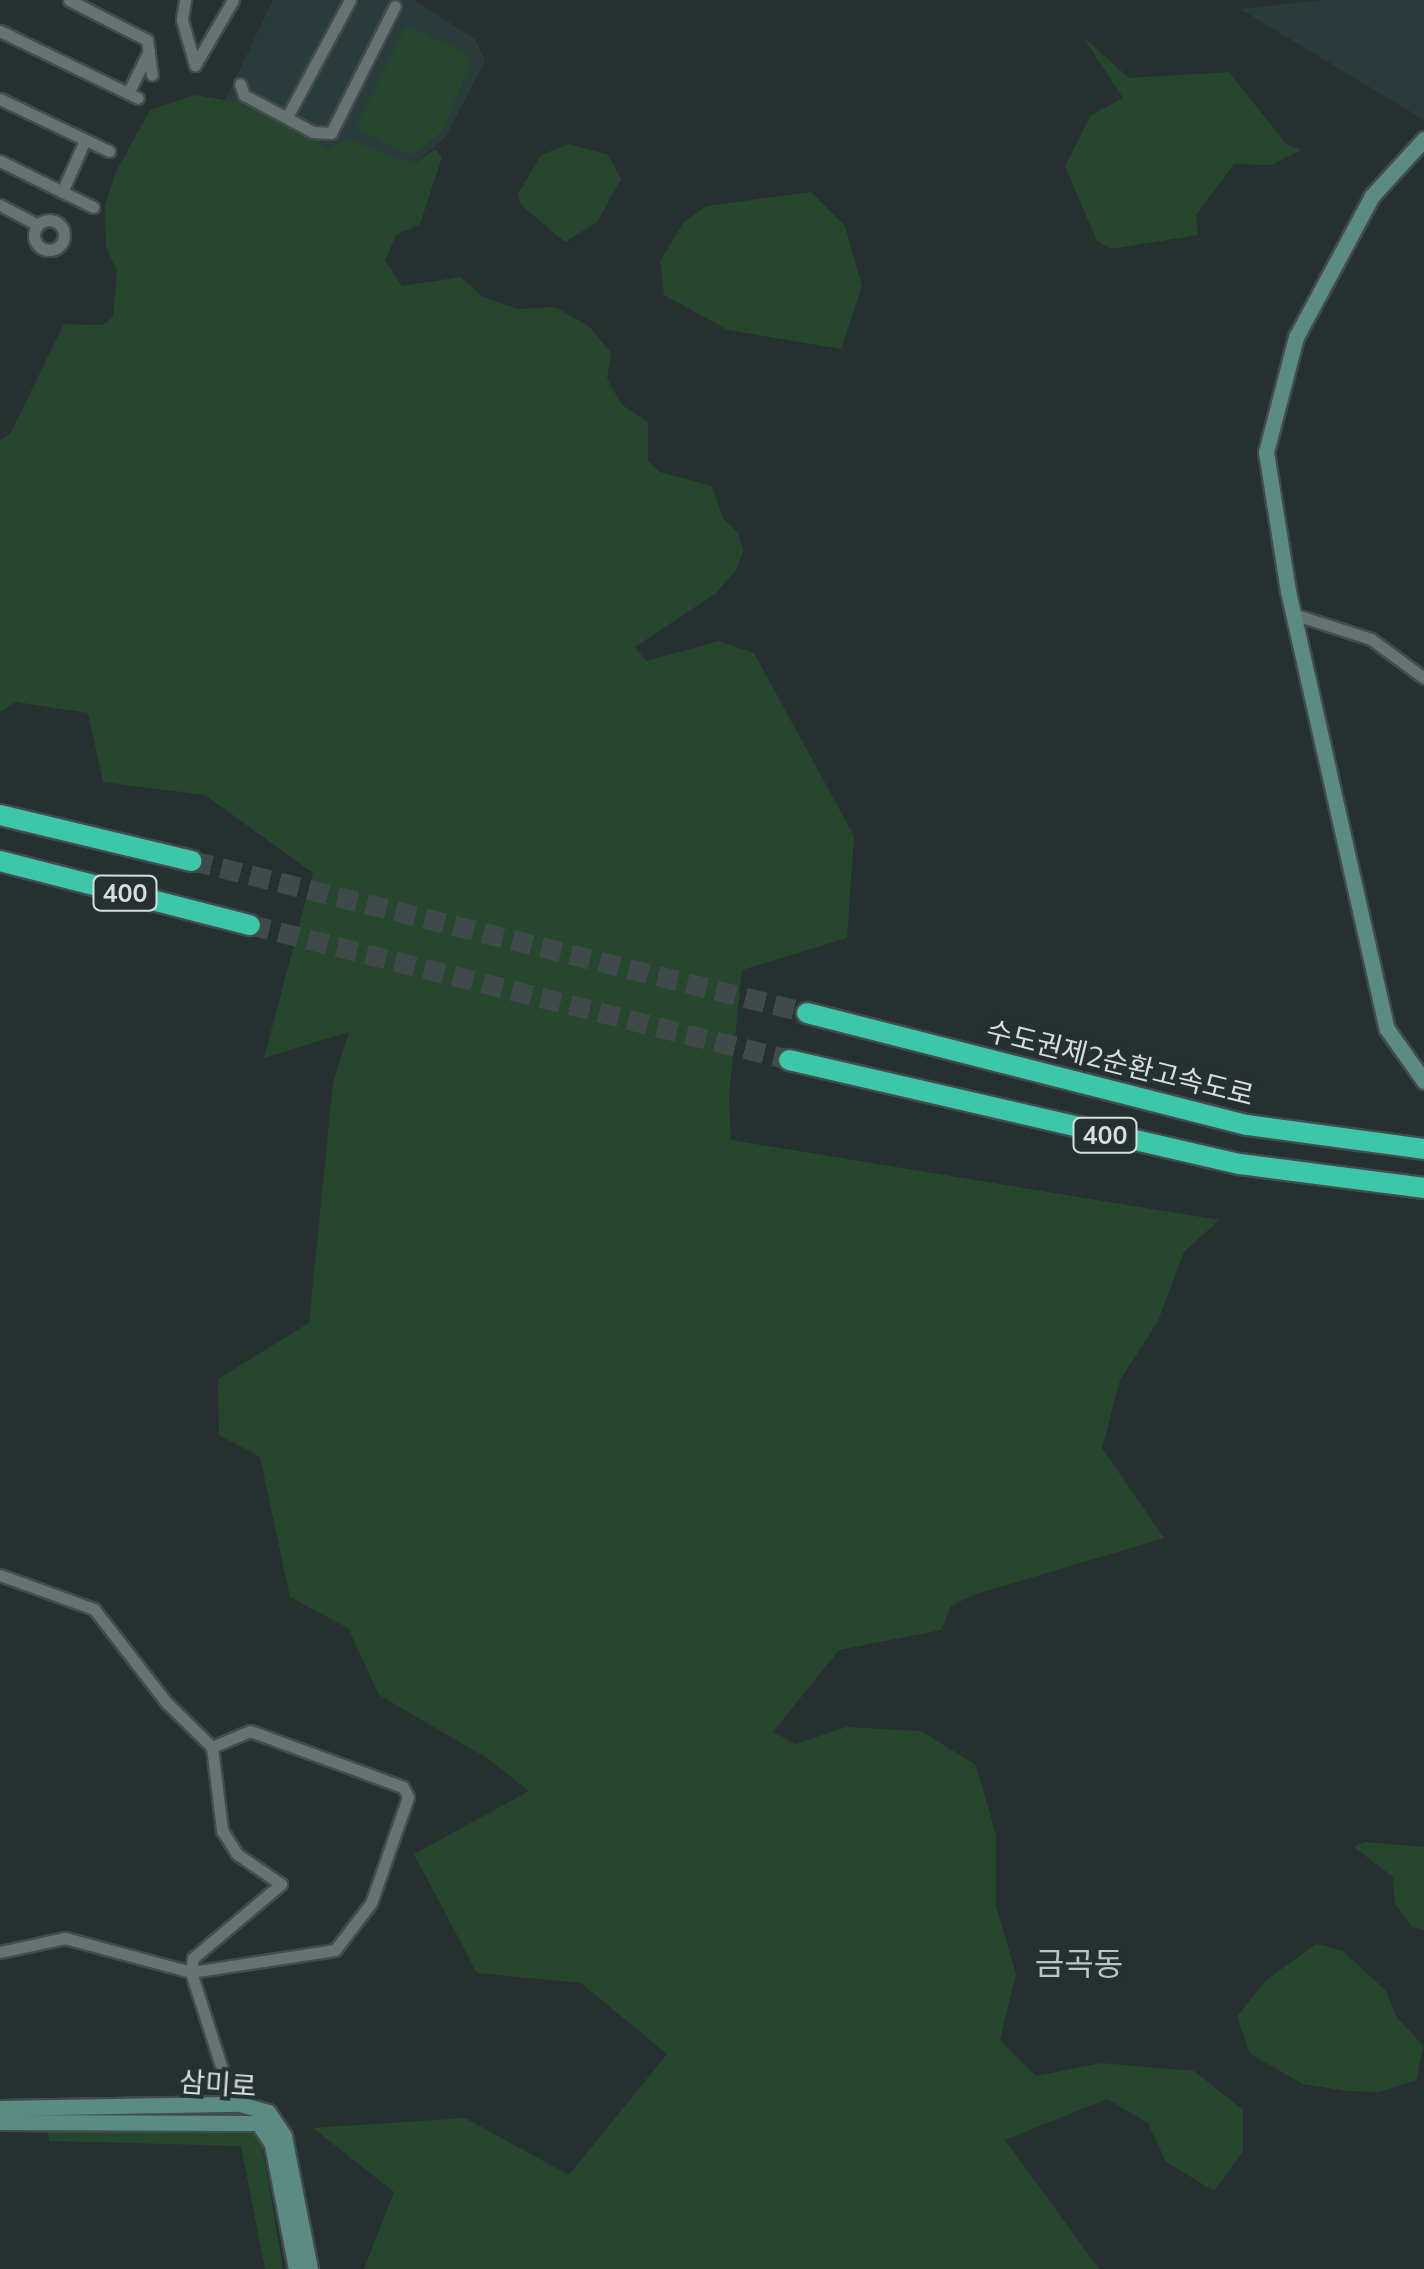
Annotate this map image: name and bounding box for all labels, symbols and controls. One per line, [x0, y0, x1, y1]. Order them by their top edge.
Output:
road number: 400 [92, 873, 158, 913]
street label: 수도권제2순환고속도로 [983, 1014, 1257, 1112]
road number: 400 [1072, 1115, 1138, 1155]
district label: 금곡동 [1035, 1944, 1123, 1982]
street label: 삼미로 [178, 2065, 258, 2103]

